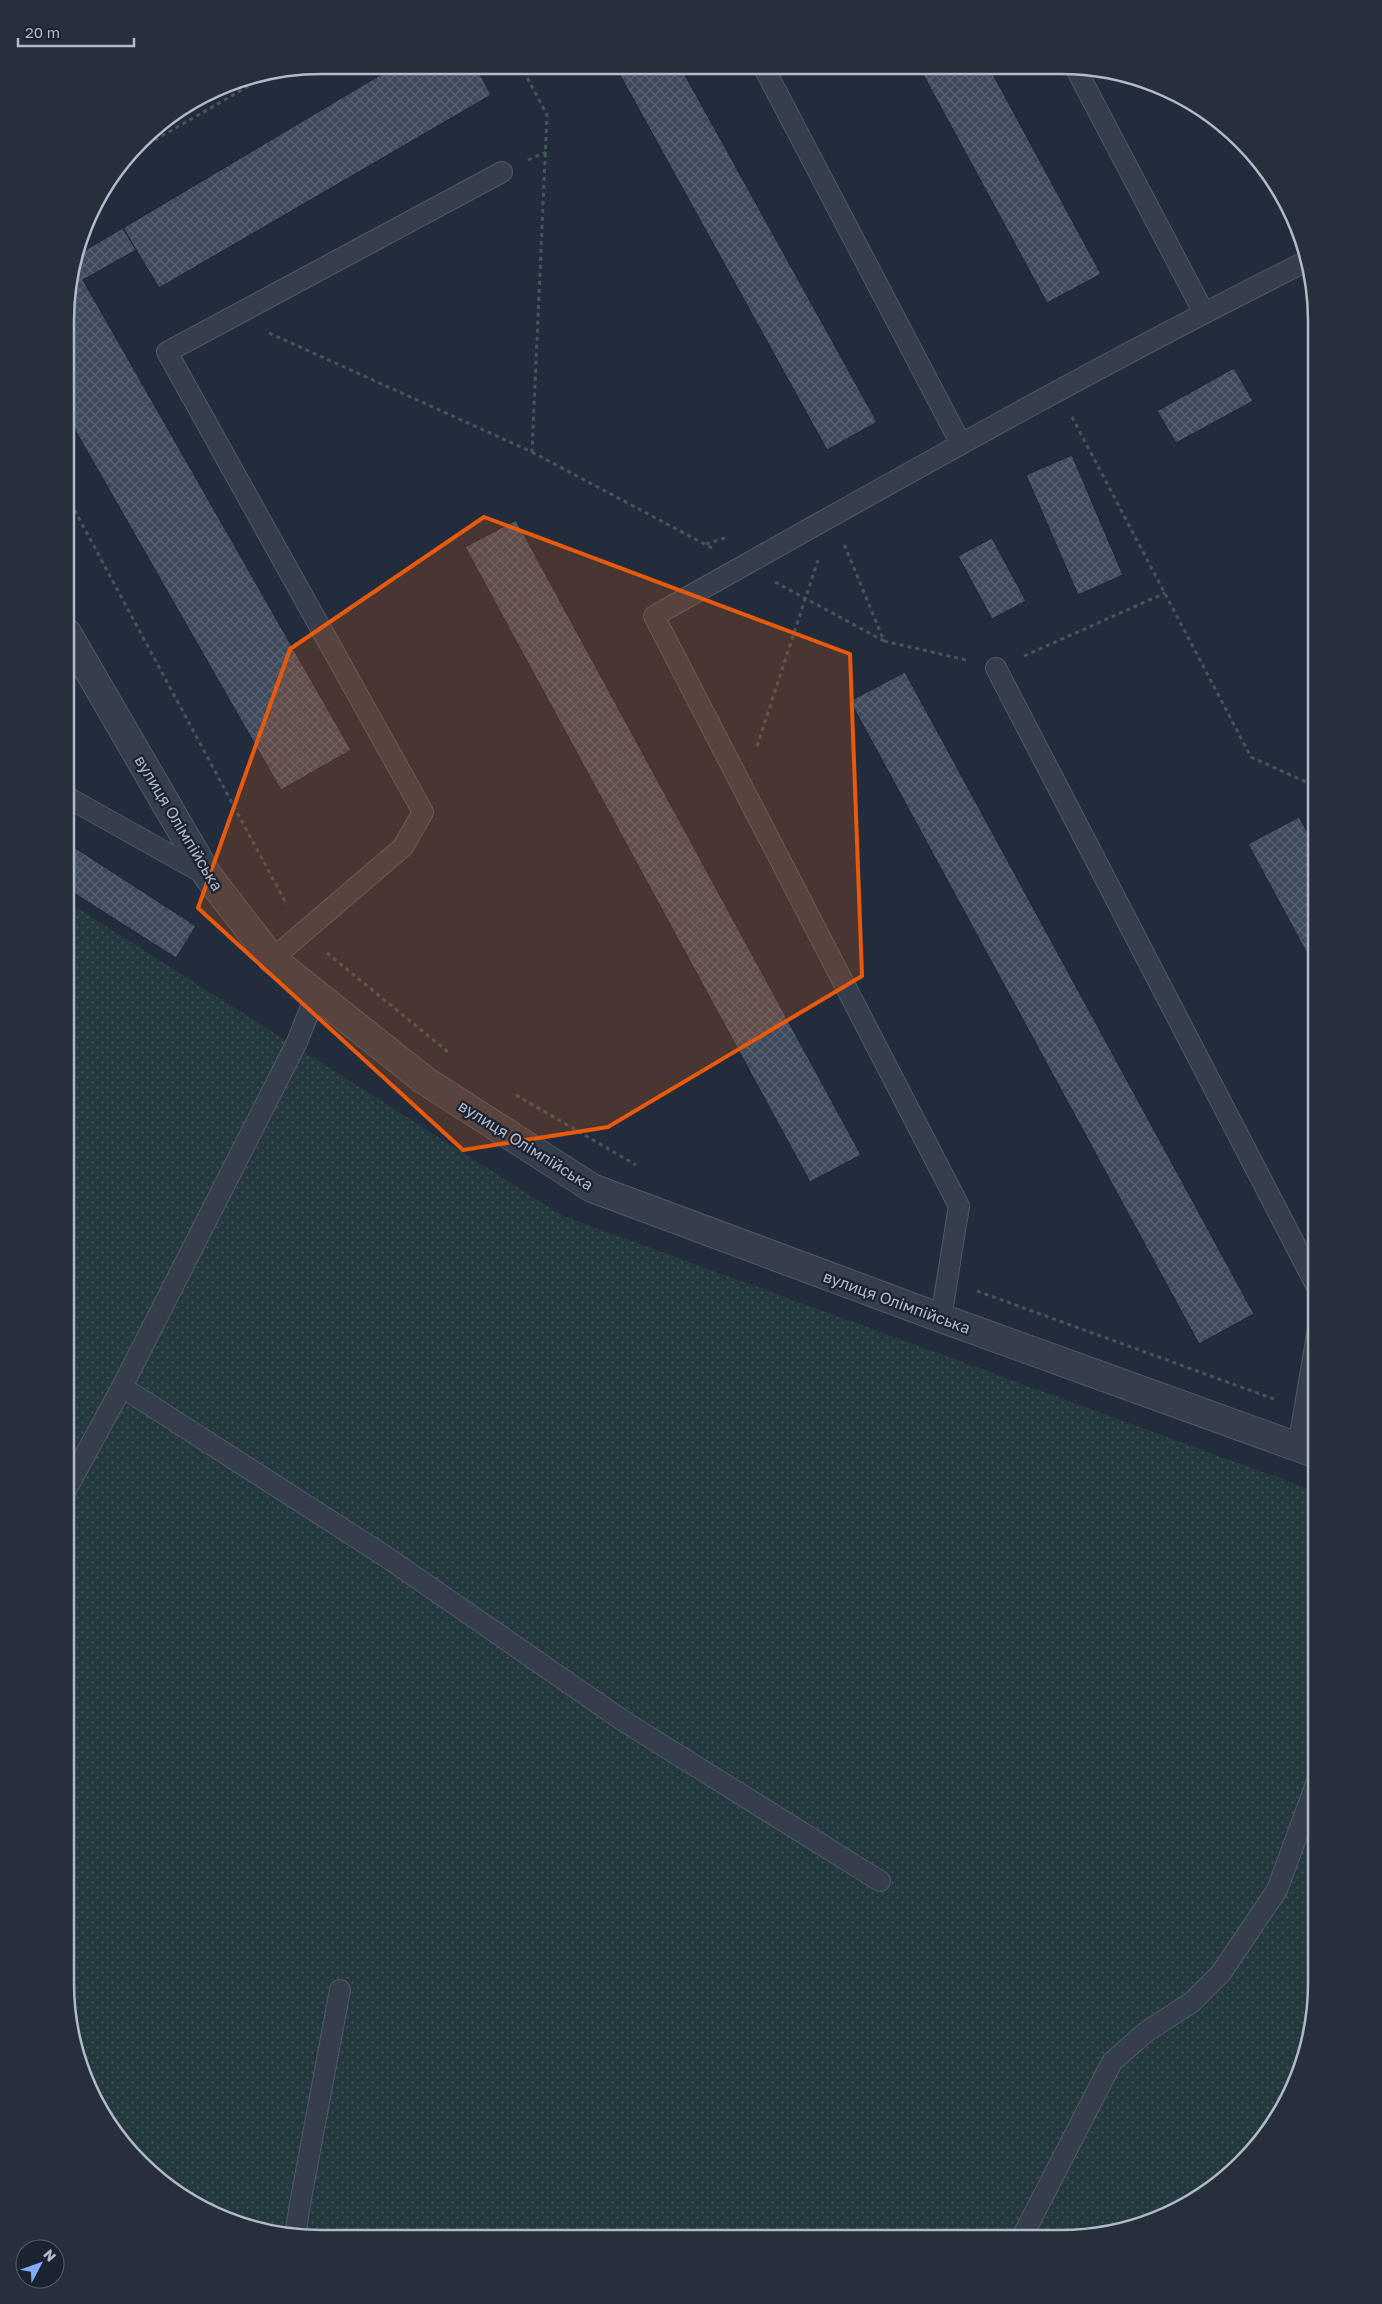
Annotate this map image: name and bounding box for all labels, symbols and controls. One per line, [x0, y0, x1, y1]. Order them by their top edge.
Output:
scale bar [18, 15, 134, 47]
text: 20 m [25, 23, 60, 41]
street label: вулиця Олімпійська [130, 751, 228, 895]
street label: вулиця Олімпійська [455, 1095, 597, 1195]
street label: вулиця Олімпійська [821, 1266, 973, 1338]
north arrow [15, 2239, 65, 2289]
text: N [40, 2246, 60, 2265]

